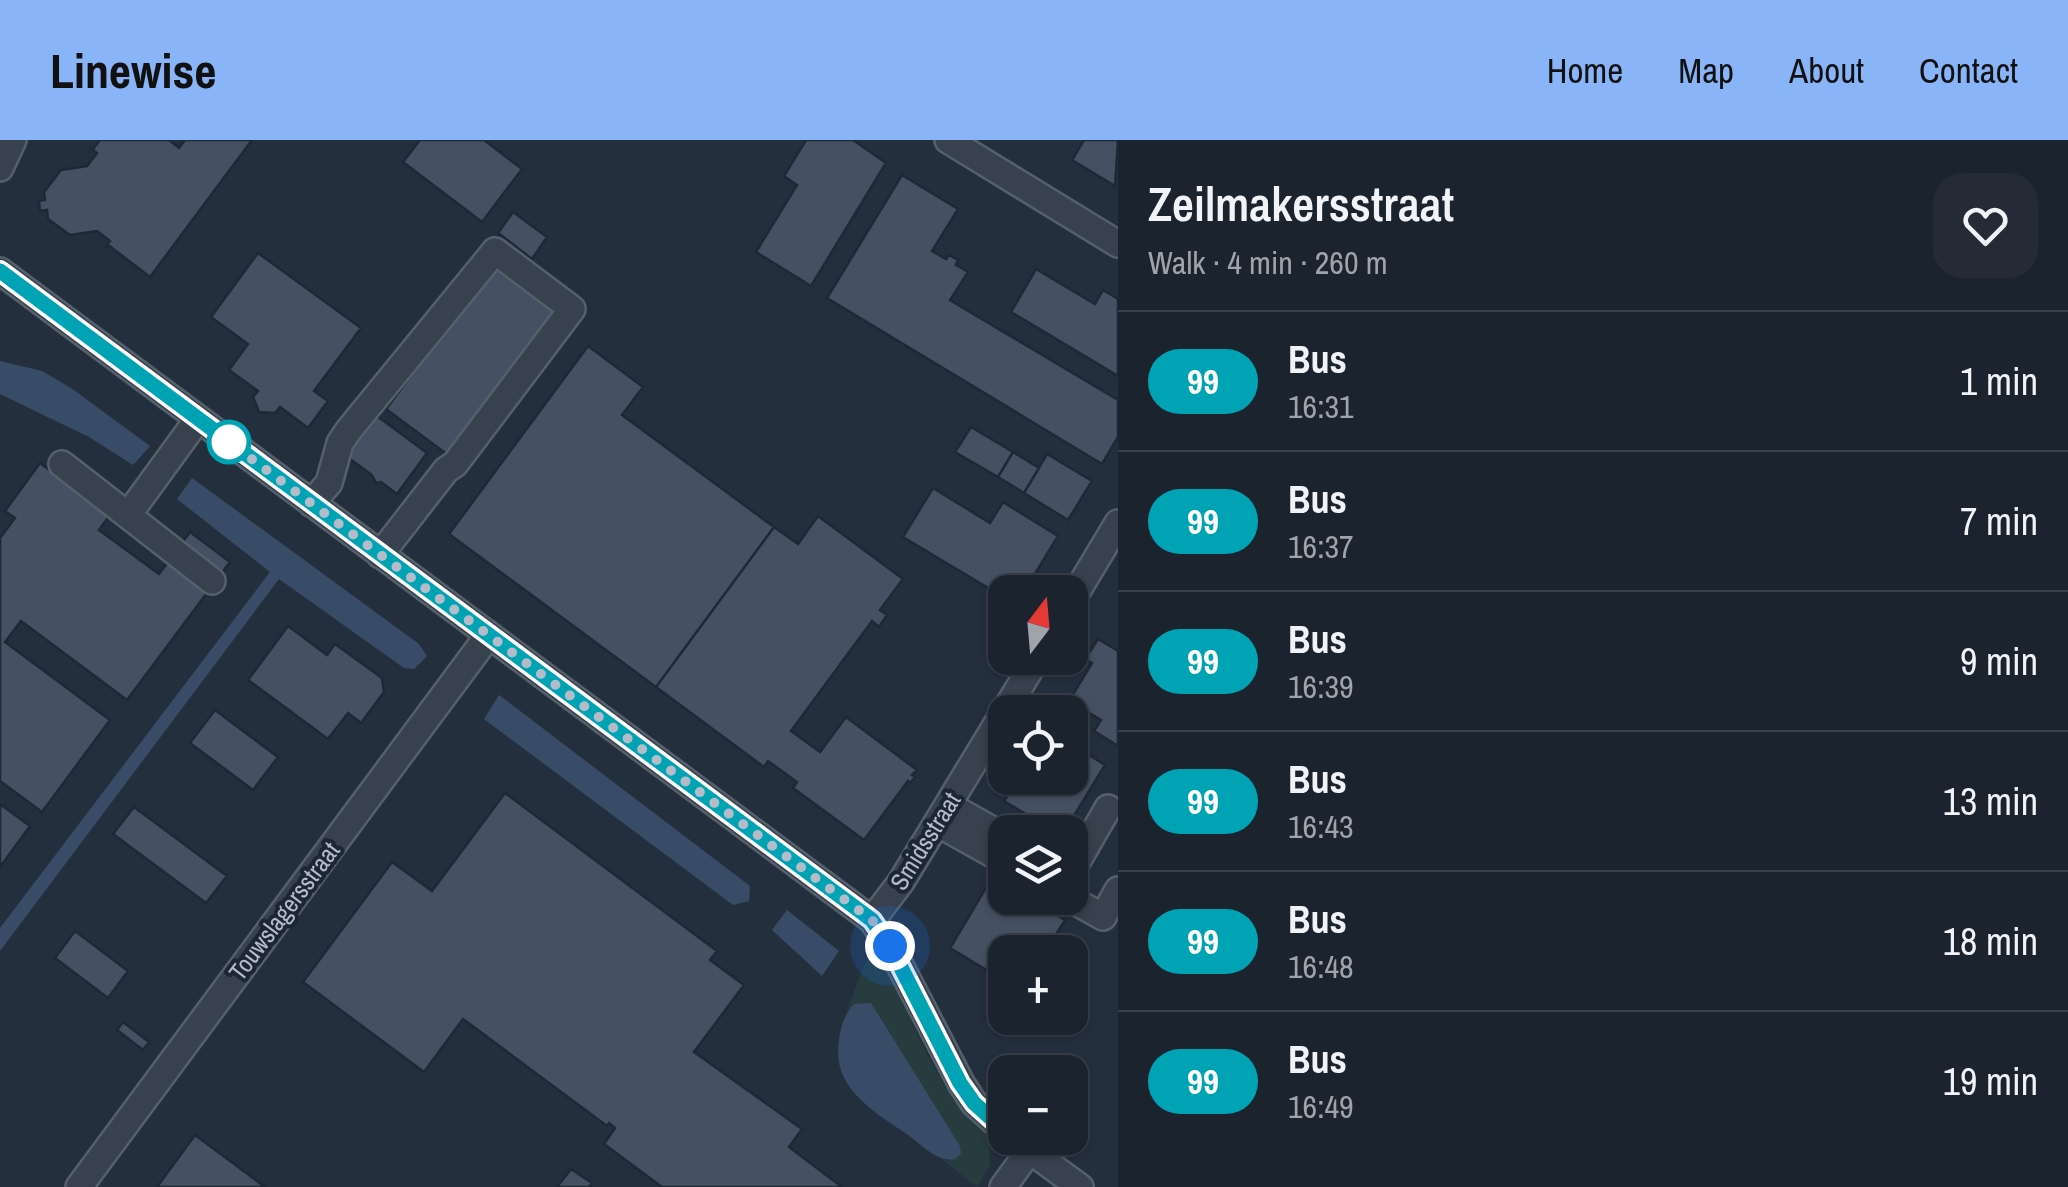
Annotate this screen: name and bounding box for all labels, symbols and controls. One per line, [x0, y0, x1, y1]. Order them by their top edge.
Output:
text: Linewise [50, 38, 216, 103]
text: Home [1547, 47, 1623, 94]
text: Map [1678, 47, 1734, 94]
text: About [1789, 47, 1864, 94]
text: Contact [1919, 47, 2018, 94]
text: Zeilmakersstraat [1148, 171, 1454, 236]
button: heart [1933, 173, 2038, 278]
text: Walk · 4 min · 260 m [1148, 241, 1388, 284]
text: Bus [1288, 334, 1347, 385]
text: 1 min [1960, 356, 2038, 407]
text: 99 [1187, 358, 1219, 405]
text: 16:31 [1288, 385, 1354, 428]
unlabelled marker [208, 421, 250, 463]
text: Bus [1288, 474, 1347, 525]
text: 7 min [1960, 496, 2038, 547]
text: 99 [1187, 498, 1219, 545]
text: 16:37 [1288, 525, 1354, 568]
north arrow [988, 575, 1088, 675]
map controls [988, 575, 1088, 1155]
text: Bus [1288, 614, 1347, 665]
text: 9 min [1960, 636, 2038, 687]
text: 99 [1187, 638, 1219, 685]
text: 16:39 [1288, 665, 1354, 708]
button: locate [988, 695, 1088, 795]
text: Bus [1288, 754, 1347, 805]
text: 13 min [1943, 776, 2038, 827]
text: 99 [1187, 778, 1219, 825]
street label: Smidsstraat [882, 785, 969, 896]
text: 16:43 [1288, 805, 1354, 848]
button: layers [988, 815, 1088, 915]
street label: Touwslagersstraat [221, 835, 347, 987]
text: Bus [1288, 894, 1347, 945]
text: 18 min [1943, 916, 2038, 967]
text: 99 [1187, 918, 1219, 965]
your location [865, 921, 915, 971]
button: + [988, 935, 1088, 1035]
text: 16:48 [1288, 945, 1354, 988]
text: Bus [1288, 1034, 1347, 1085]
button: − [988, 1055, 1088, 1155]
text: 19 min [1943, 1056, 2038, 1107]
text: 99 [1187, 1058, 1219, 1105]
text: 16:49 [1288, 1085, 1354, 1128]

